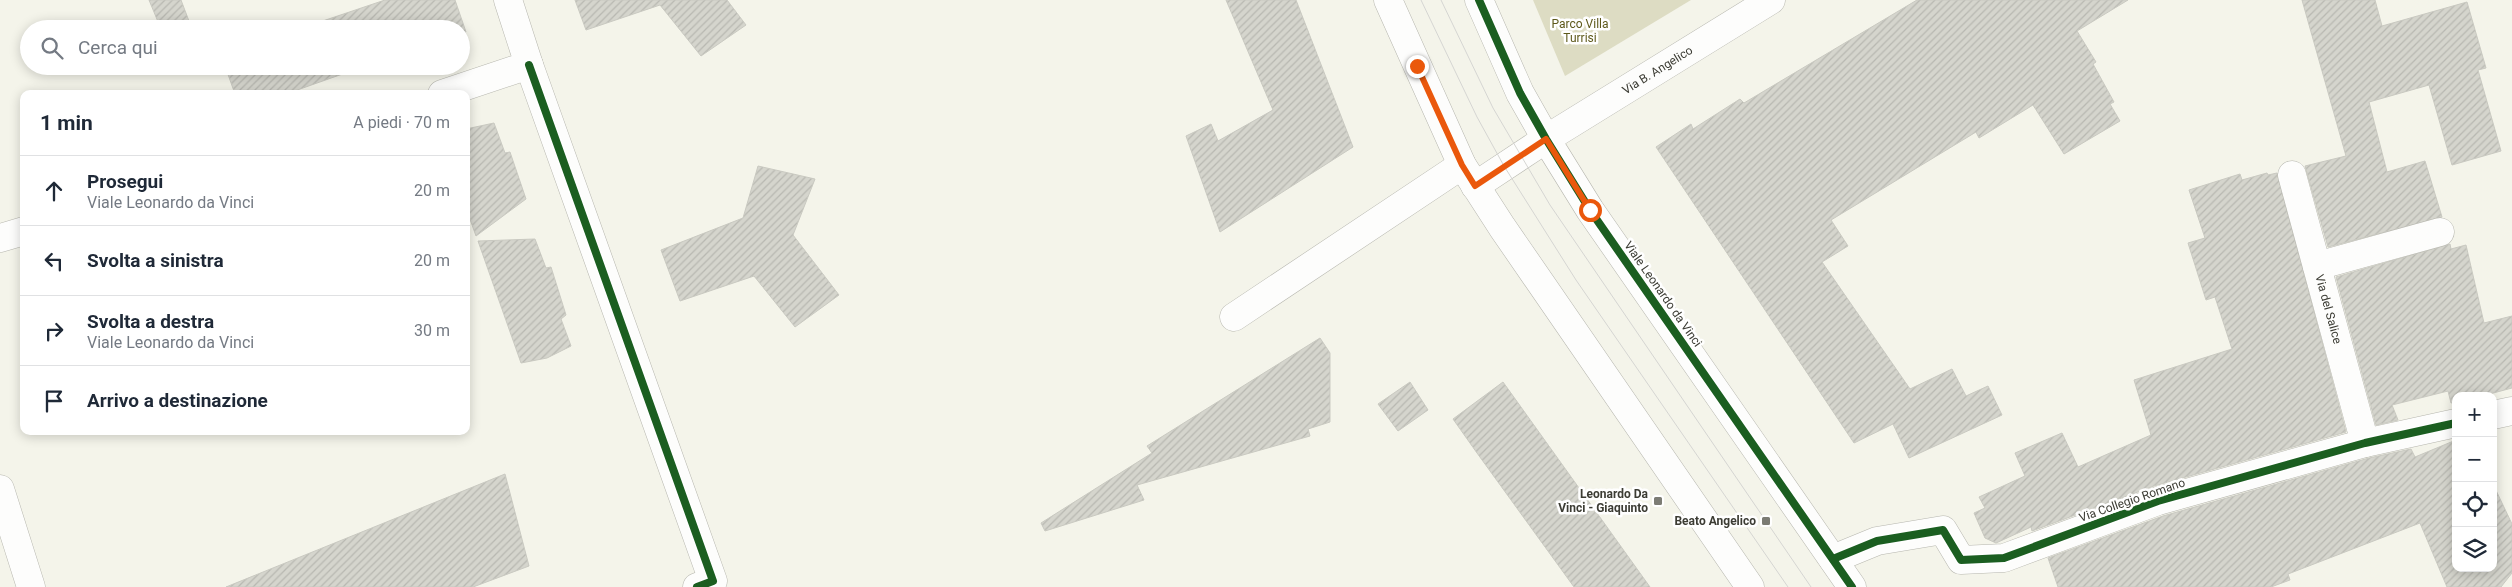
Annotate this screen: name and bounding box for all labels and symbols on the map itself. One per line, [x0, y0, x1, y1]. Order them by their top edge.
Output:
park label: Parco Villa Turrisi [1551, 17, 1609, 45]
street label: Via B. Angelico [1620, 43, 1695, 97]
route end [1406, 55, 1429, 78]
route start [1579, 199, 1602, 222]
street label: Viale Leonardo da Vinci [1621, 239, 1705, 349]
street label: Via del Salice [2312, 273, 2345, 345]
street label: Via Collegio Romano [2077, 475, 2187, 525]
place label: Leonardo Da Vinci - Giaquinto [1558, 487, 1649, 515]
marker: Leonardo Da Vinci - Giaquinto [1652, 495, 1664, 507]
place label: Beato Angelico [1674, 514, 1756, 528]
marker: Beato Angelico [1760, 515, 1772, 527]

